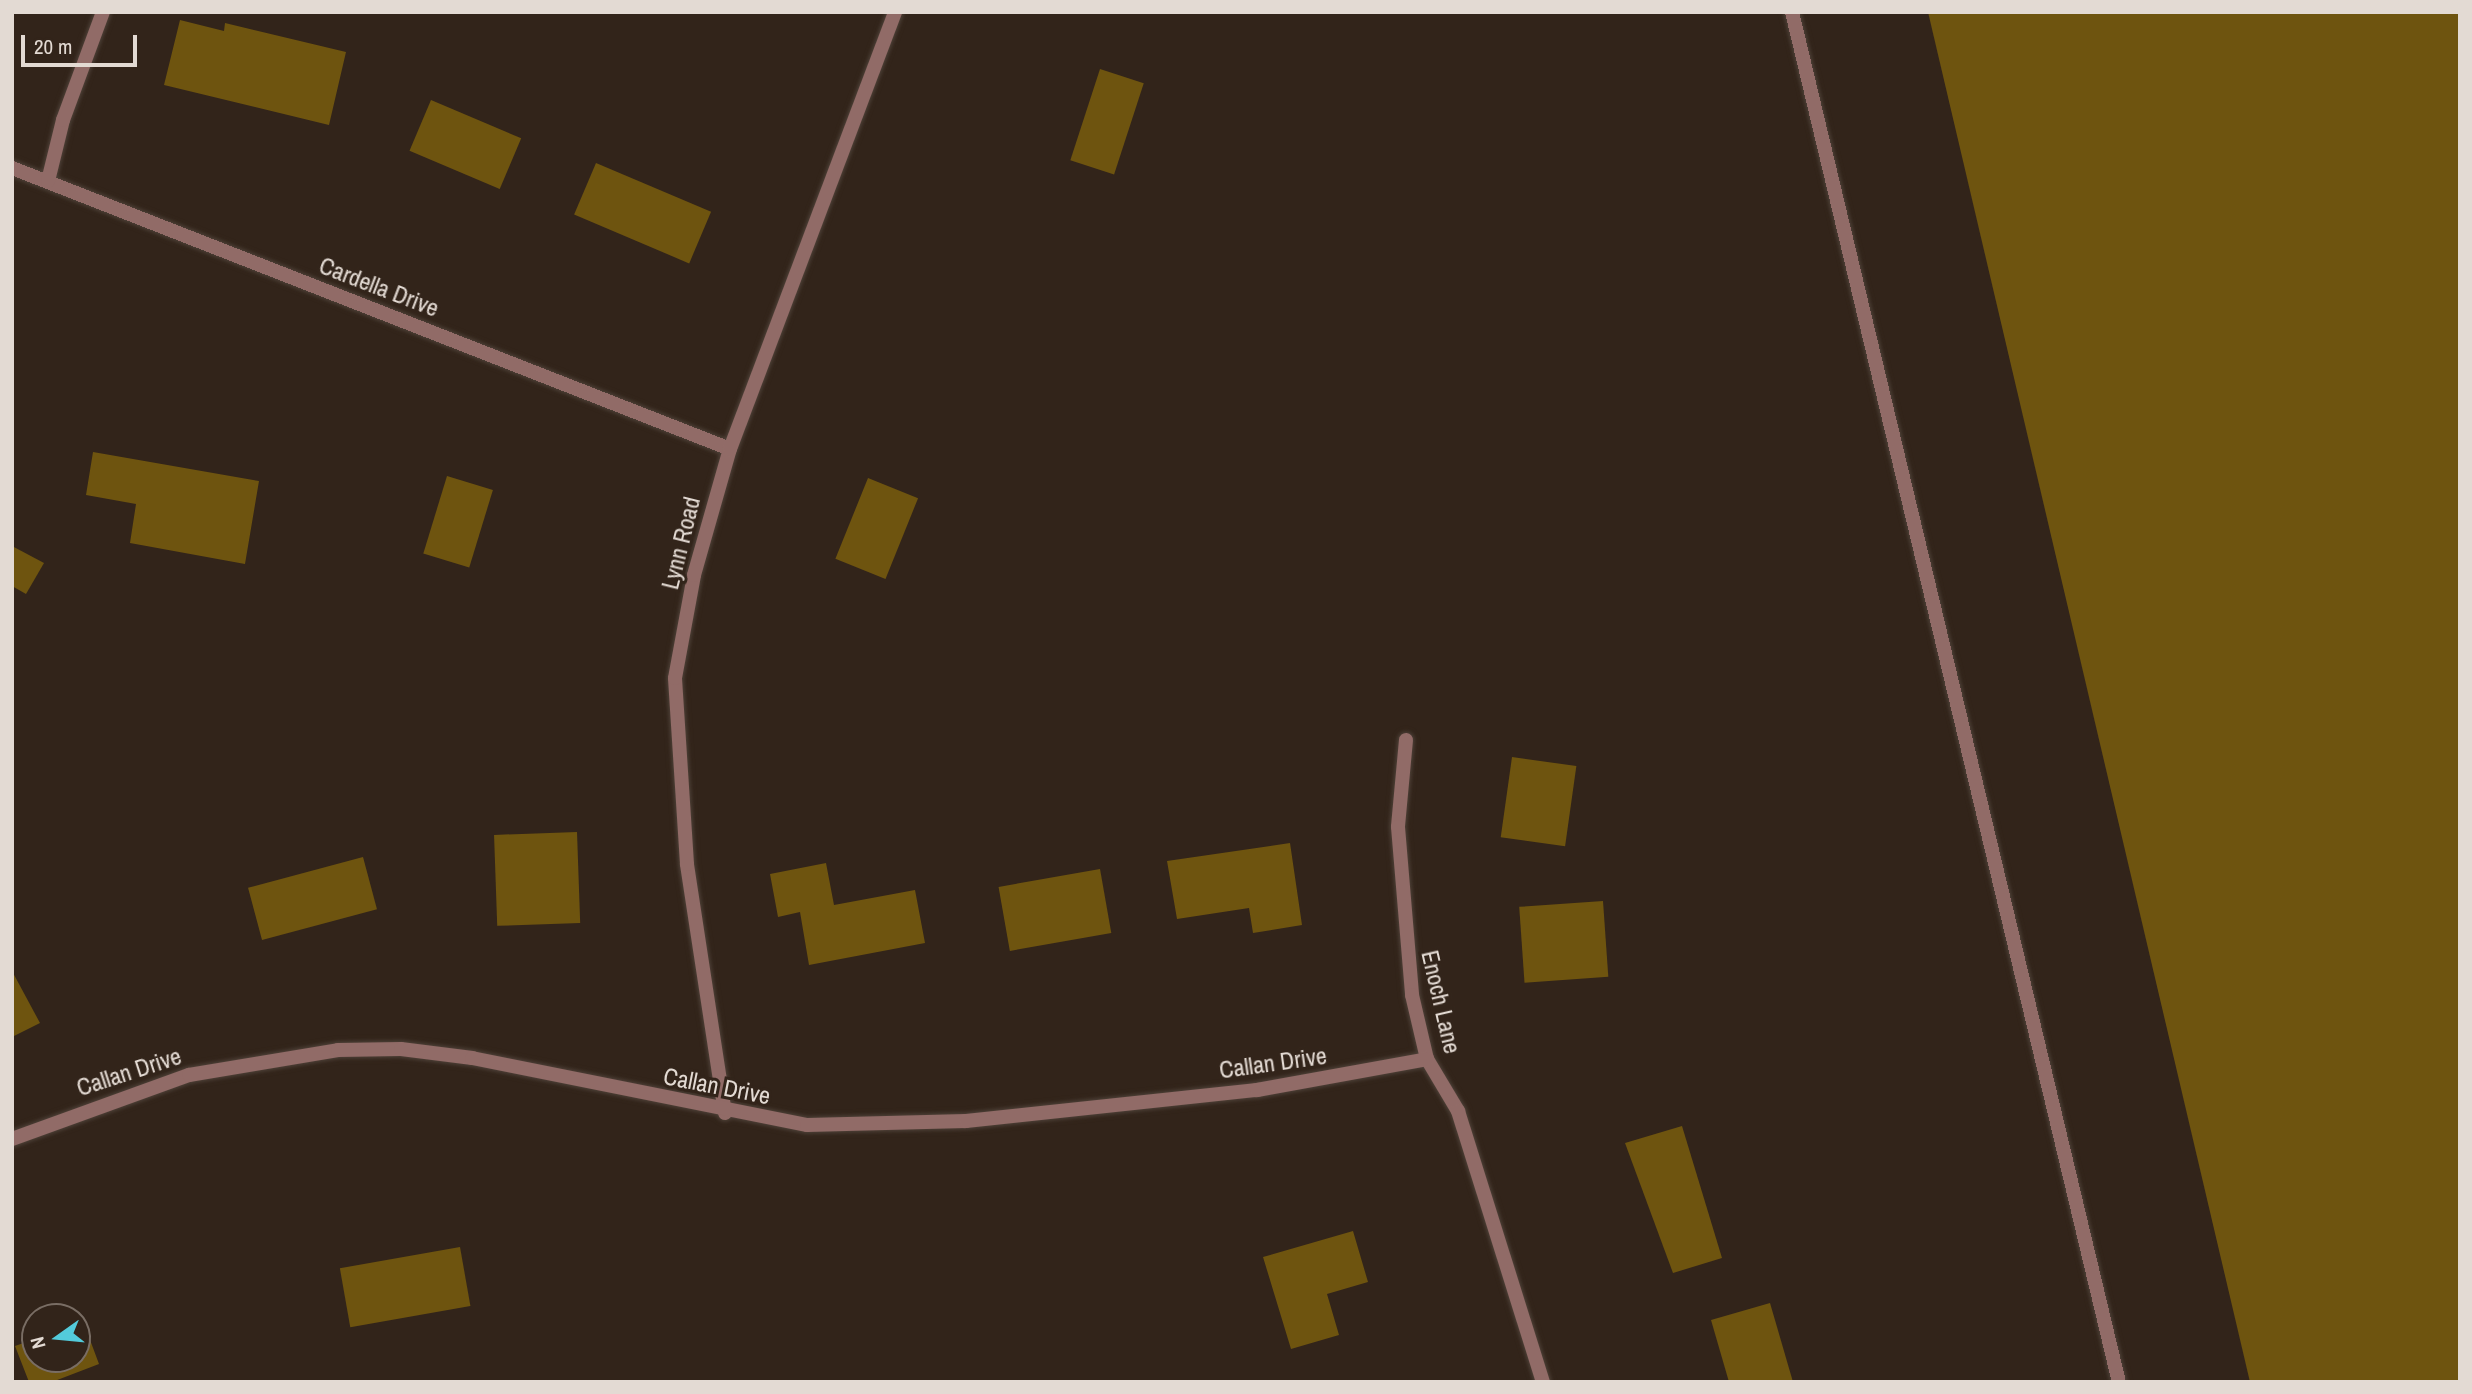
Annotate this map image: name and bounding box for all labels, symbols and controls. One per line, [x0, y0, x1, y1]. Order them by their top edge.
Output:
scale bar [24, 21, 140, 65]
text: 20 m [34, 32, 72, 61]
street label: Cardella Drive [315, 251, 443, 323]
street label: Lynn Road [656, 494, 706, 592]
street label: Enoch Lane [1415, 948, 1467, 1056]
street label: Callan Drive [1217, 1041, 1329, 1085]
street label: Callan Drive [73, 1042, 185, 1102]
street label: Callan Drive [661, 1062, 773, 1110]
north arrow [21, 1303, 91, 1373]
text: N [24, 1334, 52, 1352]

